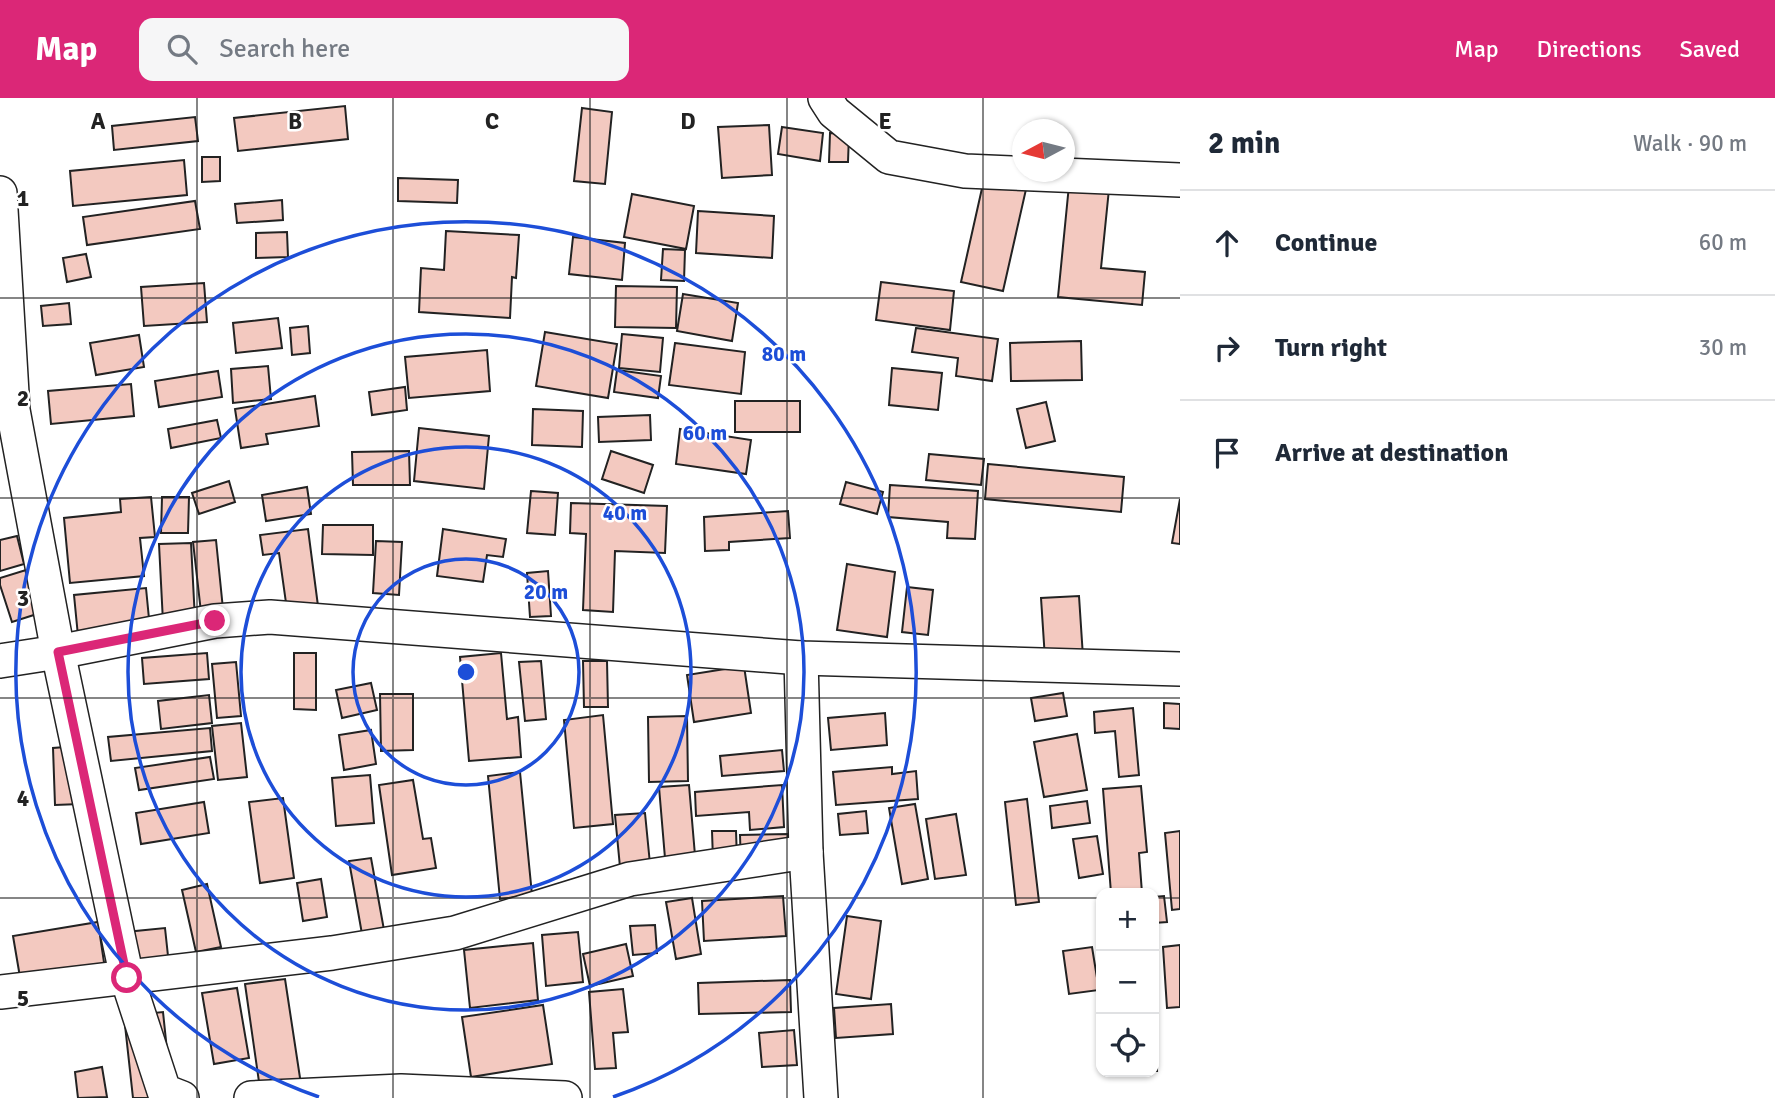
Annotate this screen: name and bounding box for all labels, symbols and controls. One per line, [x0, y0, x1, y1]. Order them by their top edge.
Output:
search box [139, 18, 629, 81]
text: Map [35, 29, 97, 70]
icon: search [163, 30, 201, 68]
text: Search here [219, 33, 350, 65]
text: Map [1454, 34, 1499, 64]
text: Directions [1537, 34, 1642, 64]
text: Saved [1680, 34, 1740, 64]
text: A [91, 107, 106, 136]
text: B [288, 107, 302, 136]
text: C [485, 107, 499, 136]
text: D [680, 107, 696, 136]
text: E [878, 107, 892, 136]
north arrow [1012, 119, 1075, 182]
text: 2 min [1208, 125, 1280, 162]
text: Walk · 90 m [1633, 129, 1747, 158]
text: 1 [17, 184, 29, 213]
icon: ahead [1208, 224, 1246, 262]
text: Continue [1275, 227, 1377, 259]
text: 60 m [1699, 228, 1747, 257]
icon: right [1208, 329, 1246, 367]
text: Turn right [1275, 332, 1387, 364]
text: 30 m [1699, 333, 1747, 362]
text: 80 m [762, 341, 806, 367]
text: 2 [17, 384, 29, 413]
text: 60 m [683, 420, 727, 446]
icon: arrive [1208, 434, 1246, 472]
text: Arrive at destination [1275, 437, 1508, 469]
text: 40 m [603, 500, 647, 526]
text: 20 m [524, 579, 568, 605]
text: 3 [17, 584, 29, 613]
route end [199, 605, 230, 636]
centre of rings [454, 660, 478, 684]
text: 4 [17, 784, 29, 813]
map controls [1096, 888, 1159, 1077]
button: + [1096, 888, 1159, 951]
button: − [1096, 951, 1159, 1014]
route start [111, 962, 142, 993]
text: 5 [17, 984, 29, 1013]
button: locate [1096, 1014, 1159, 1077]

